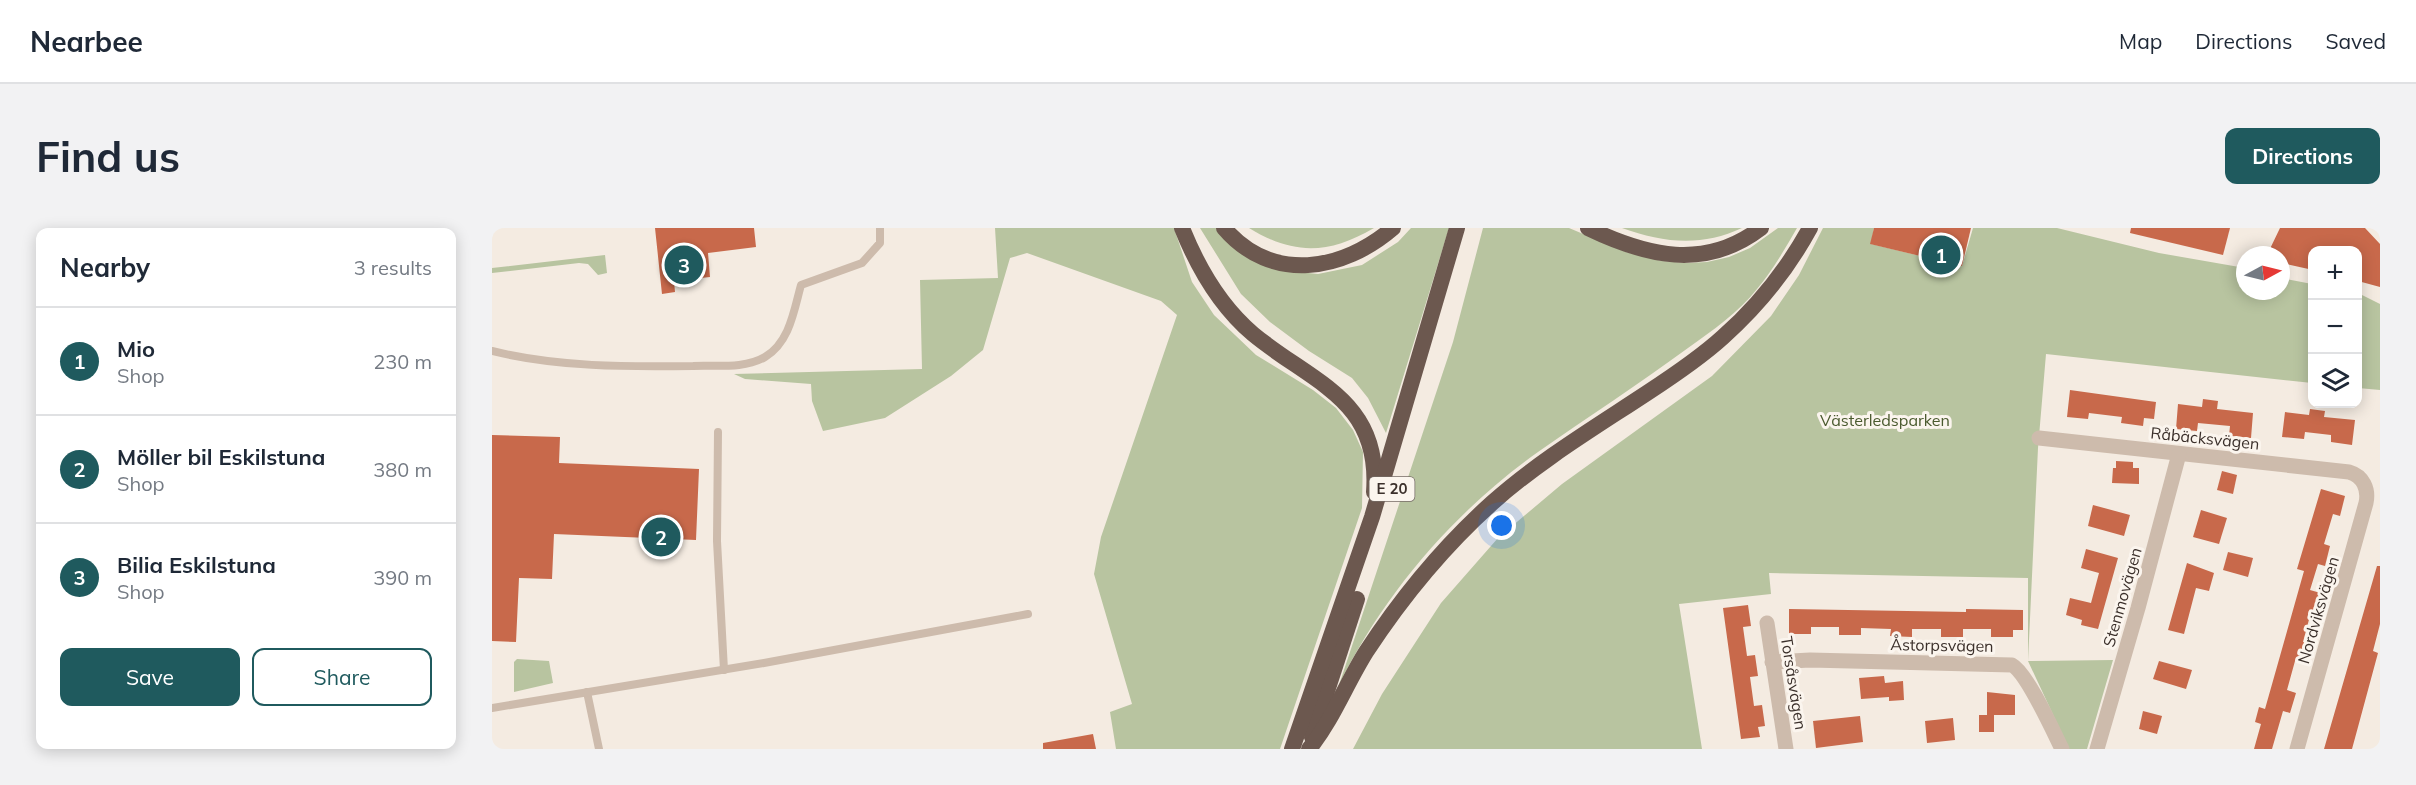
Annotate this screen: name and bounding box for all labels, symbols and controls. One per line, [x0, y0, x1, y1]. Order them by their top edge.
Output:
text: Nearbee [30, 24, 143, 59]
text: Map [2119, 28, 2162, 54]
text: Directions [2195, 28, 2292, 54]
text: Saved [2325, 28, 2386, 54]
button: Directions [2225, 128, 2380, 184]
text: Find us [36, 130, 180, 183]
pin: 1 [1922, 232, 1960, 278]
pin: 3 [664, 243, 704, 288]
north arrow [2236, 246, 2290, 300]
map controls [2308, 246, 2362, 408]
button: + [2308, 246, 2362, 300]
text: Nearby [60, 251, 150, 284]
text: 3 results [354, 255, 432, 280]
button: − [2308, 300, 2362, 354]
text: Mio [117, 335, 155, 363]
text: 1 [74, 349, 86, 374]
text: 230 m [373, 349, 432, 374]
button: layers [2308, 354, 2362, 408]
text: Shop [117, 363, 165, 388]
park label: Västerledsparken [1820, 410, 1950, 430]
street label: Råbäcksvägen [2150, 422, 2260, 454]
text: Möller bil Eskilstuna [117, 443, 325, 471]
text: 2 [74, 457, 86, 482]
text: 380 m [373, 457, 432, 482]
text: Shop [117, 471, 165, 496]
road number: E 20 [1370, 477, 1414, 501]
your location [1487, 511, 1516, 540]
pin: 2 [642, 514, 680, 560]
street label: Stenmovägen [2098, 545, 2146, 649]
text: Bilia Eskilstuna [117, 551, 276, 579]
street label: Nordviksvägen [2293, 554, 2343, 666]
text: 3 [74, 565, 86, 590]
text: 390 m [373, 565, 432, 590]
text: Shop [117, 579, 165, 604]
street label: Åstorpsvägen [1890, 634, 1994, 656]
street label: Torsåsvägen [1777, 635, 1811, 731]
button: Save [60, 648, 240, 706]
button: Share [252, 648, 432, 706]

